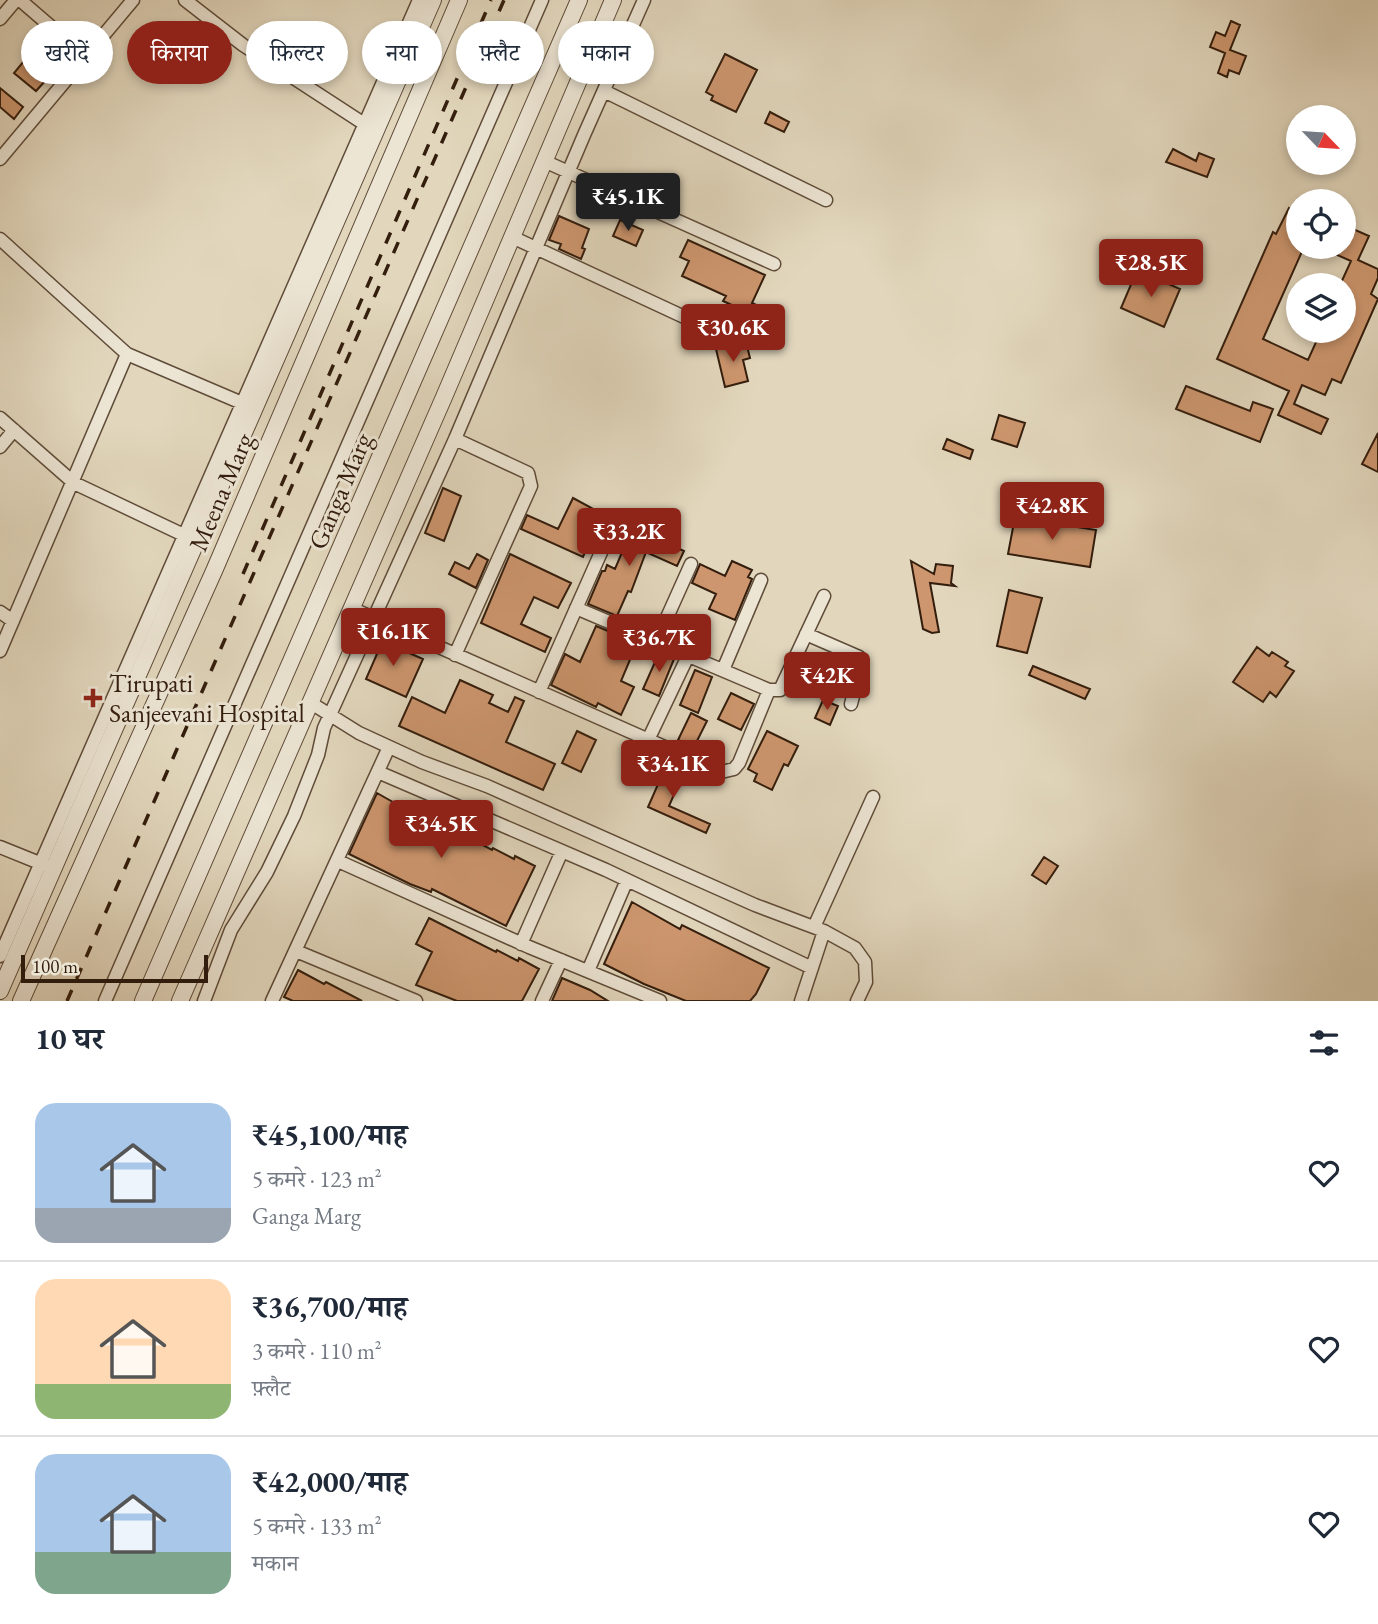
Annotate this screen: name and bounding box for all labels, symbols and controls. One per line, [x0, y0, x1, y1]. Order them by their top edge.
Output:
chip: खरीदें [21, 21, 113, 84]
chip: किराया [127, 21, 232, 84]
chip: फ़िल्टर [246, 21, 348, 84]
chip: नया [362, 21, 442, 84]
chip: फ़्लैट [456, 21, 544, 84]
chip: मकान [558, 21, 654, 84]
north arrow [1286, 105, 1356, 175]
map controls [1286, 105, 1356, 343]
pin: ₹45.1K [571, 174, 685, 233]
text: ₹45.1K [592, 181, 664, 211]
button: locate [1286, 189, 1356, 259]
pin: ₹28.5K [1094, 240, 1208, 299]
text: ₹28.5K [1115, 247, 1187, 277]
button: layers [1286, 273, 1356, 343]
pin: ₹30.6K [676, 304, 790, 364]
text: ₹30.6K [697, 312, 769, 342]
street label: Meena Marg [181, 427, 261, 556]
street label: Ganga Marg [300, 427, 380, 554]
pin: ₹42.8K [995, 482, 1109, 542]
text: ₹42.8K [1016, 490, 1088, 520]
pin: ₹33.2K [572, 508, 686, 568]
text: ₹33.2K [593, 516, 665, 546]
pin: ₹16.1K [336, 608, 450, 668]
pin: ₹36.7K [602, 614, 716, 674]
text: ₹16.1K [357, 616, 429, 646]
text: ₹36.7K [623, 622, 695, 652]
pin: ₹42K [786, 652, 868, 712]
text: ₹42K [800, 660, 854, 690]
place label: Tirupati Sanjeevani Hospital [109, 666, 305, 730]
marker: Tirupati Sanjeevani Hospital [83, 688, 103, 708]
pin: ₹34.1K [616, 740, 730, 800]
text: ₹34.1K [637, 748, 709, 778]
pin: ₹34.5K [384, 800, 498, 860]
text: ₹34.5K [405, 808, 477, 838]
scale bar [21, 952, 208, 984]
text: 100 m [32, 954, 78, 979]
text: 10 घर [35, 1019, 104, 1058]
icon: filters [1305, 1024, 1343, 1062]
text: ₹45,100/माह [252, 1115, 407, 1154]
icon: home [91, 1131, 175, 1215]
icon: heart [1305, 1154, 1343, 1192]
text: 5 कमरे · 123 m² [252, 1164, 382, 1194]
text: Ganga Marg [252, 1201, 361, 1231]
text: ₹36,700/माह [252, 1287, 407, 1326]
icon: home [91, 1307, 175, 1391]
icon: heart [1305, 1330, 1343, 1368]
text: 3 कमरे · 110 m² [252, 1336, 382, 1366]
text: फ़्लैट [252, 1373, 290, 1403]
text: ₹42,000/माह [252, 1462, 407, 1501]
icon: home [91, 1482, 175, 1566]
icon: heart [1305, 1505, 1343, 1543]
text: 5 कमरे · 133 m² [252, 1511, 382, 1541]
text: मकान [252, 1548, 299, 1578]

